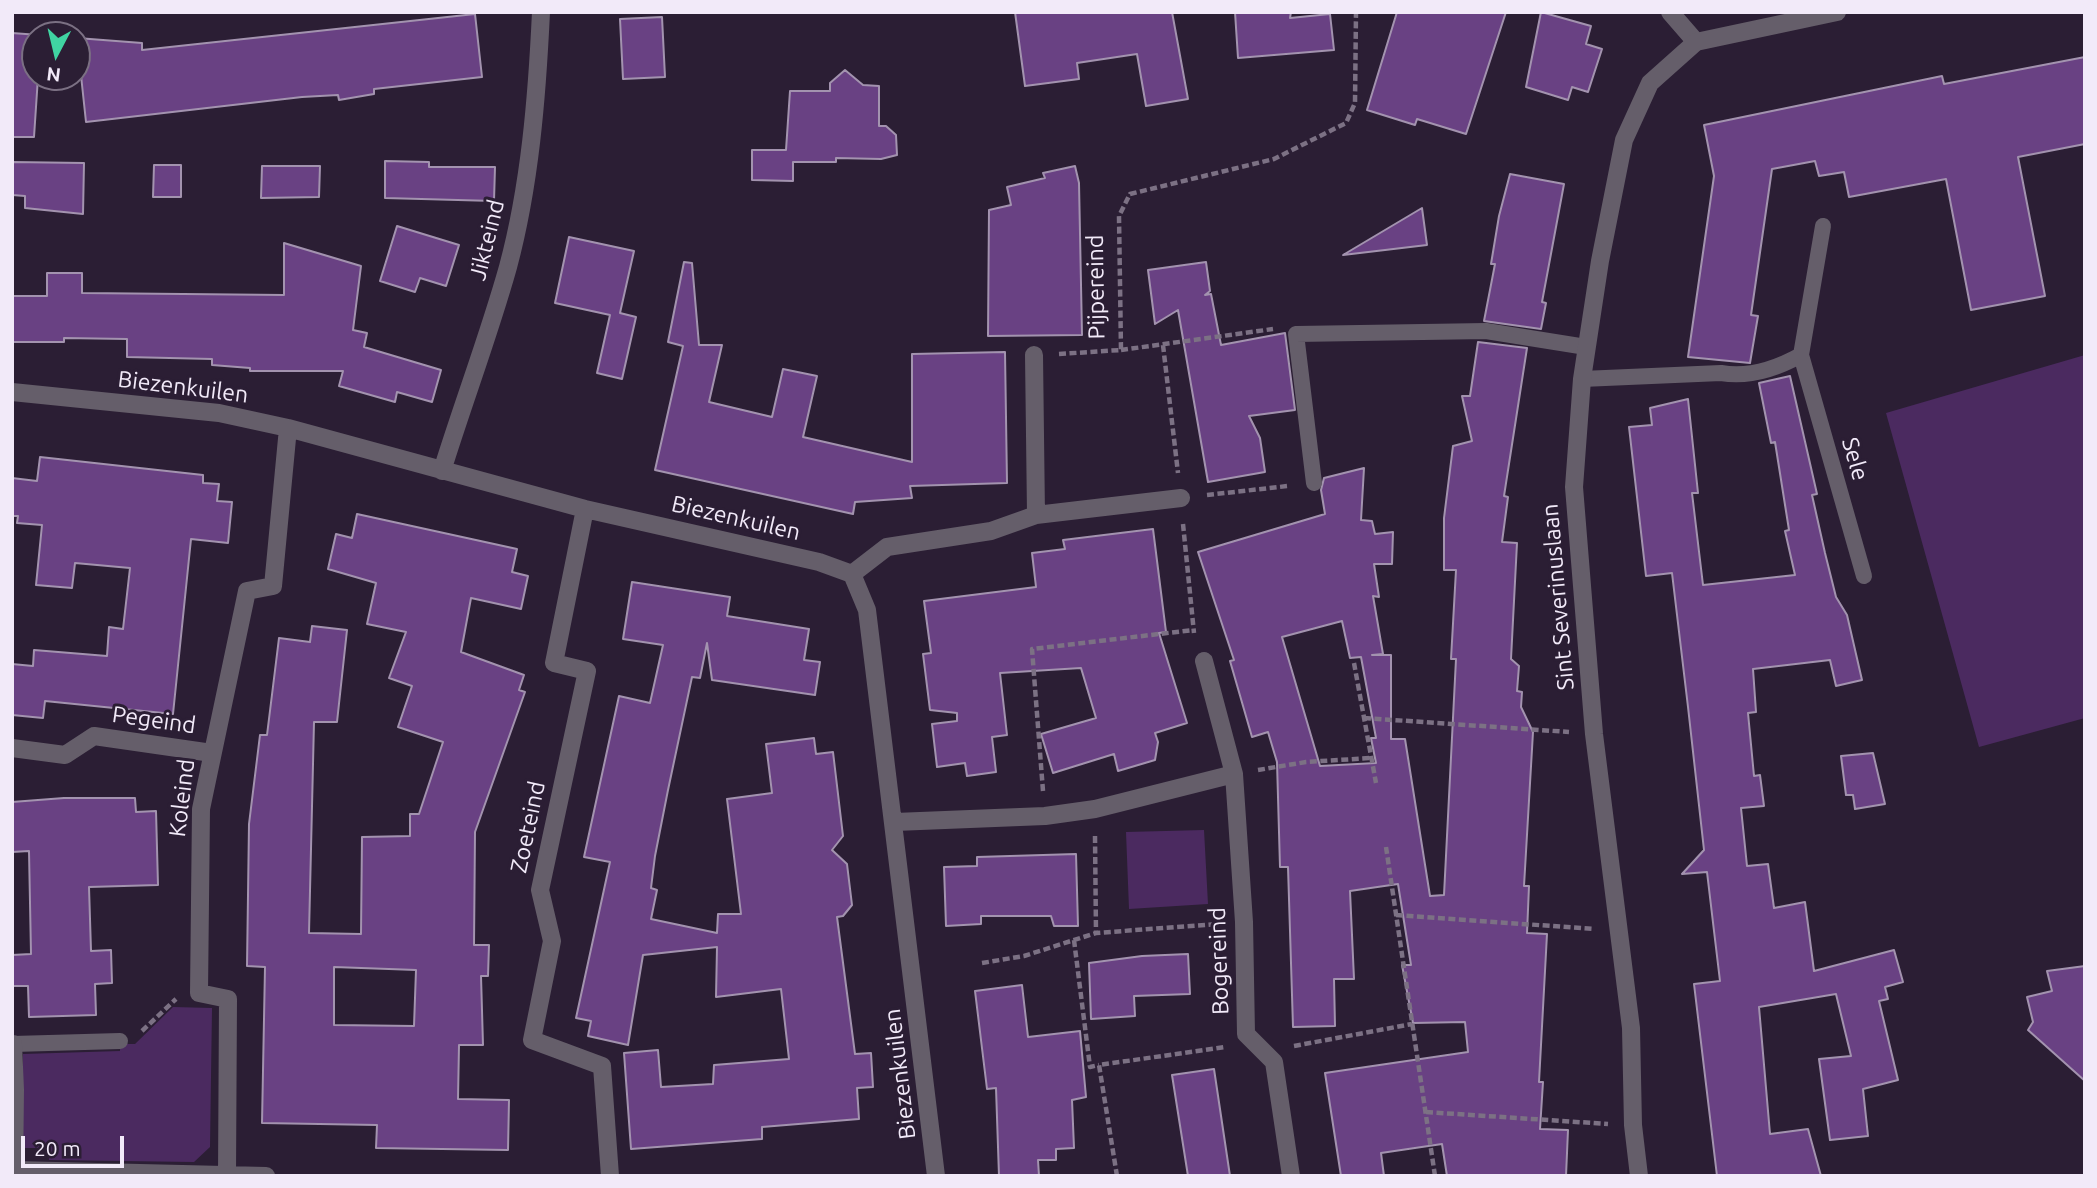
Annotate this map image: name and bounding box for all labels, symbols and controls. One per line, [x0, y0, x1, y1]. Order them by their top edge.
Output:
north arrow [21, 21, 91, 91]
text: N [45, 63, 62, 87]
street label: Jikteind [464, 197, 510, 283]
street label: Pijpereind [1081, 234, 1111, 340]
street label: Biezenkuilen [116, 365, 250, 409]
street label: Sele [1836, 434, 1874, 484]
street label: Biezenkuilen [669, 490, 803, 546]
street label: Sint Severinuslaan [1536, 503, 1580, 691]
street label: Pegeind [110, 700, 198, 740]
street label: Koleind [164, 758, 200, 838]
street label: Zoeteind [505, 779, 551, 875]
street label: Bogereind [1203, 907, 1235, 1015]
street label: Biezenkuilen [878, 1007, 922, 1141]
scale bar [24, 1122, 128, 1166]
text: 20 m [34, 1136, 81, 1160]

